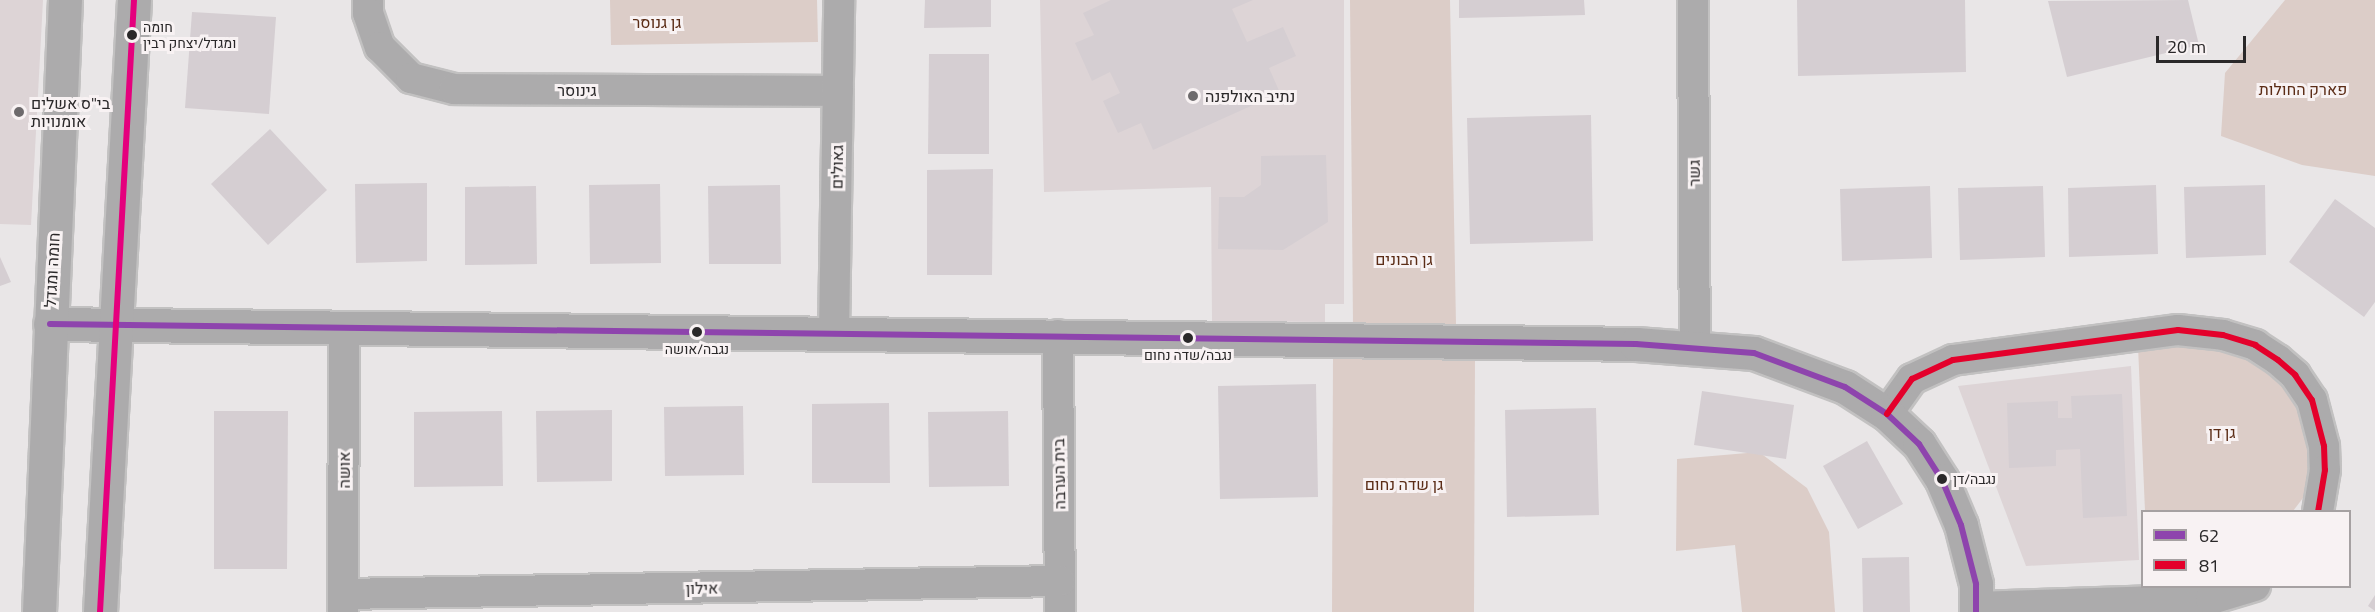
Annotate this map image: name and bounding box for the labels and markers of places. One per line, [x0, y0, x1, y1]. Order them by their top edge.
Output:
place label: חומה ומגדל/יצחק רבין [143, 19, 236, 51]
marker: חומה ומגדל/יצחק רבין [126, 29, 138, 41]
place label: נתיב האולפנה [1205, 86, 1295, 106]
marker: נתיב האולפנה [1186, 89, 1200, 103]
place label: בי"ס אשלים אומנויות [31, 93, 110, 131]
marker: בי"ס אשלים אומנויות [12, 105, 26, 119]
marker: נגבה/אושה [691, 326, 703, 338]
marker: נגבה/שדה נחום [1182, 332, 1194, 344]
place label: נגבה/אושה [665, 341, 729, 357]
place label: נגבה/שדה נחום [1144, 347, 1232, 363]
place label: נגבה/דן [1953, 471, 1996, 487]
marker: נגבה/דן [1936, 473, 1948, 485]

